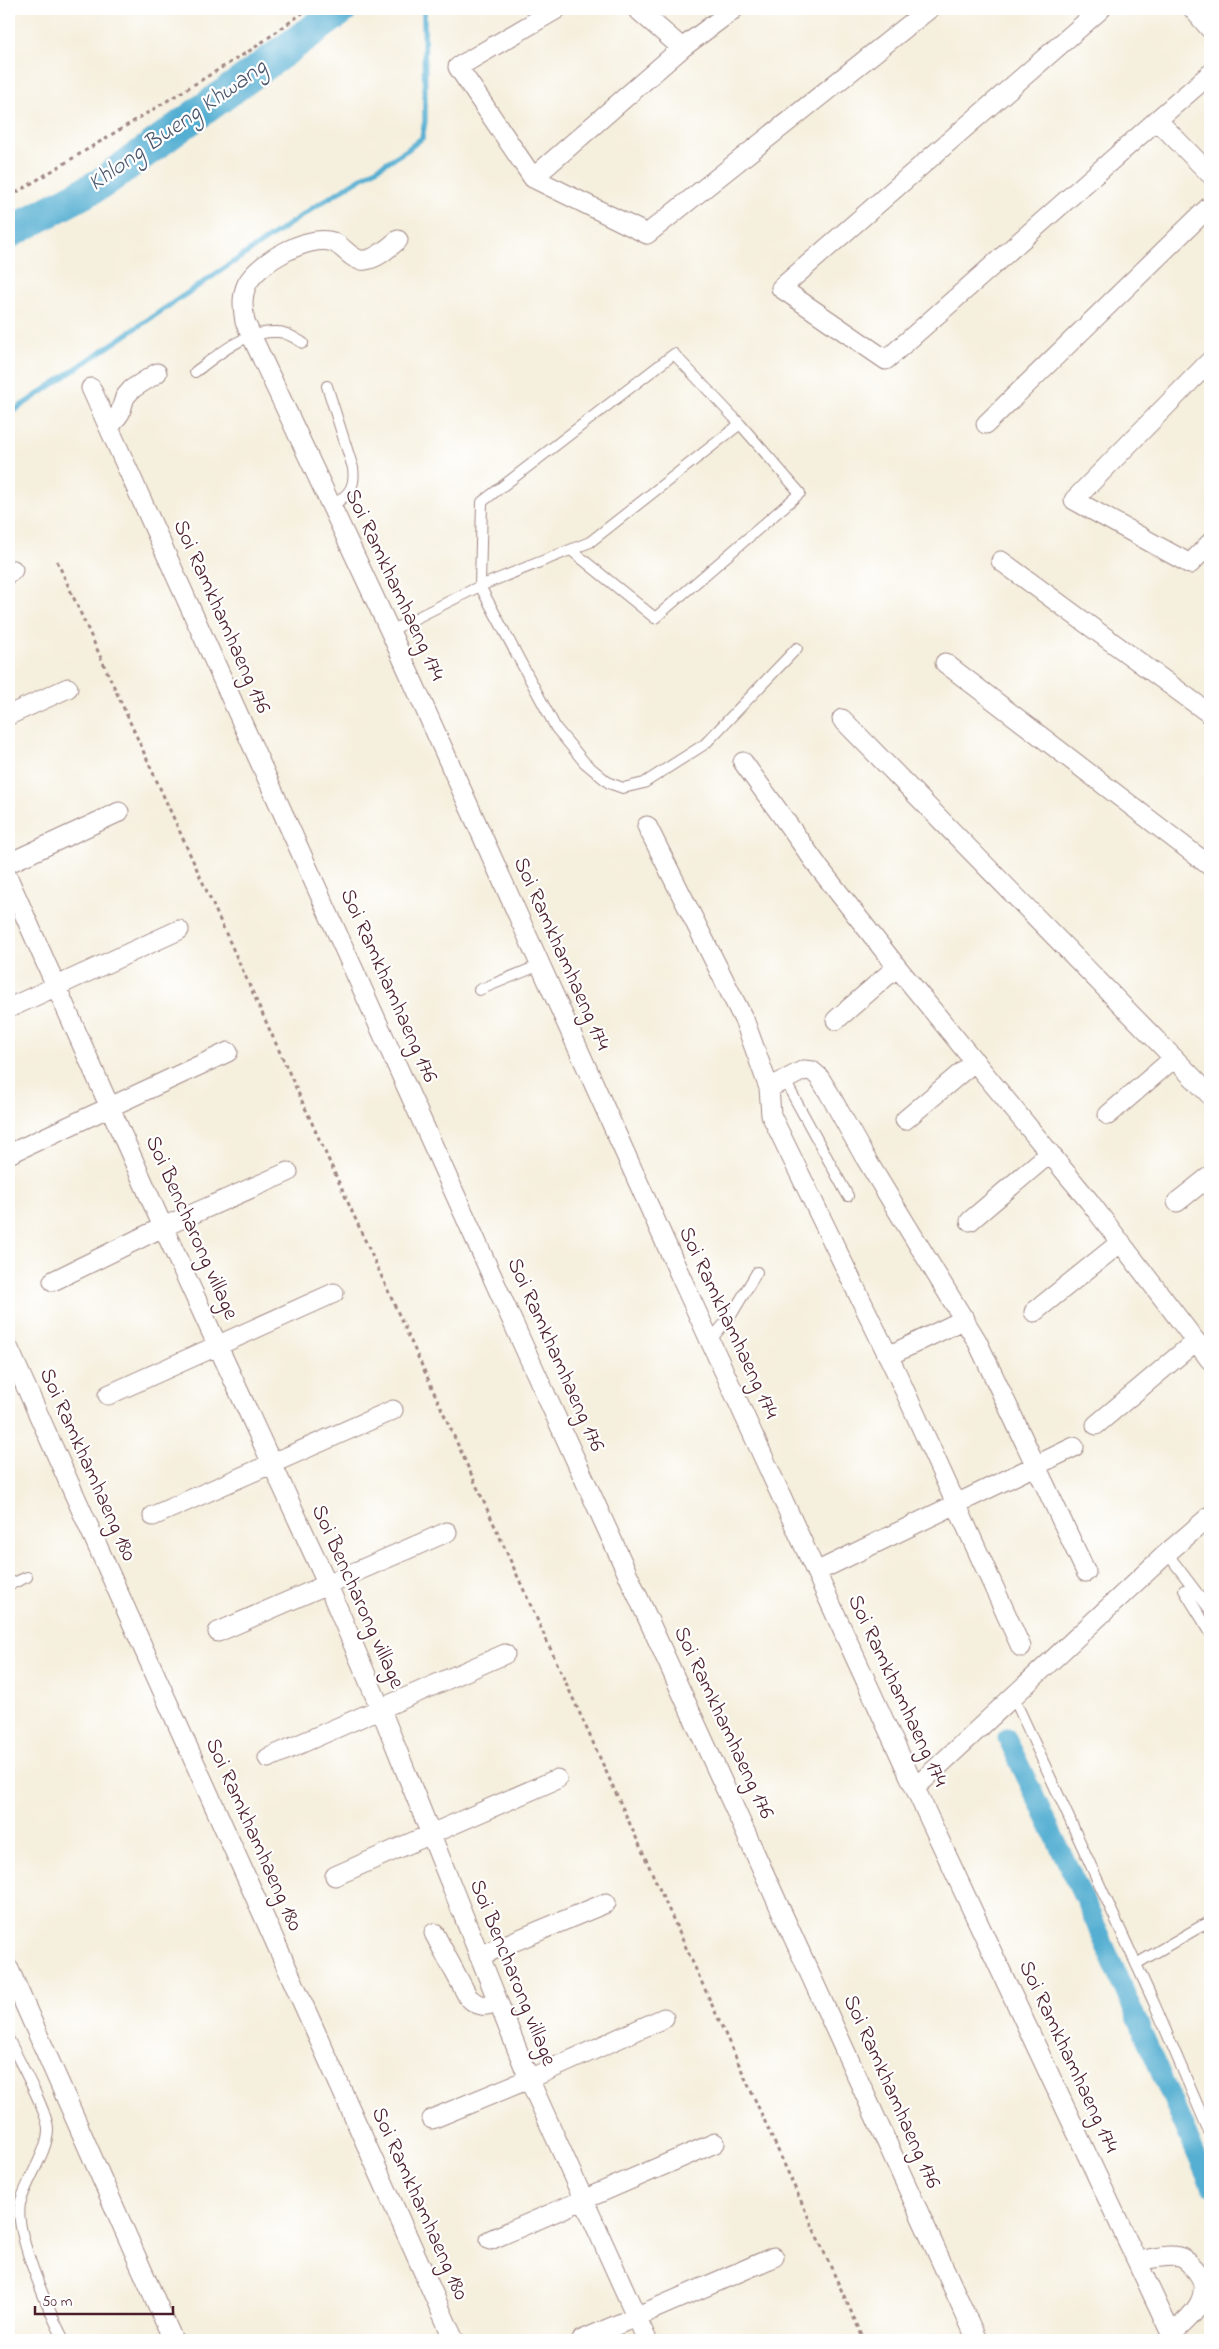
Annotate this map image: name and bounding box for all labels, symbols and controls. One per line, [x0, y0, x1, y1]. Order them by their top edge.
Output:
water label: Khlong Bueng Khwang [81, 50, 276, 201]
street label: Soi Ramkhamhaeng 174 [334, 484, 453, 687]
street label: Soi Ramkhamhaeng 176 [163, 515, 278, 720]
street label: Soi Ramkhamhaeng 174 [503, 852, 618, 1056]
street label: Soi Ramkhamhaeng 176 [330, 884, 445, 1089]
street label: Soi Bencharong village [135, 1131, 246, 1326]
street label: Soi Ramkhamhaeng 174 [668, 1222, 787, 1425]
street label: Soi Ramkhamhaeng 176 [497, 1253, 612, 1458]
street label: Soi Ramkhamhaeng 180 [29, 1363, 144, 1567]
street label: Soi Bencharong village [301, 1500, 412, 1695]
street label: Soi Ramkhamhaeng 174 [837, 1590, 956, 1793]
street label: Soi Ramkhamhaeng 176 [663, 1621, 782, 1825]
street label: Soi Ramkhamhaeng 180 [195, 1733, 310, 1937]
street label: Soi Bencharong village [459, 1875, 564, 2072]
street label: Soi Ramkhamhaeng 174 [1008, 1956, 1127, 2159]
street label: Soi Ramkhamhaeng 176 [833, 1990, 948, 2195]
street label: Soi Ramkhamhaeng 180 [361, 2102, 476, 2306]
scale bar [35, 2284, 172, 2316]
text: 50 m [42, 2291, 73, 2313]

